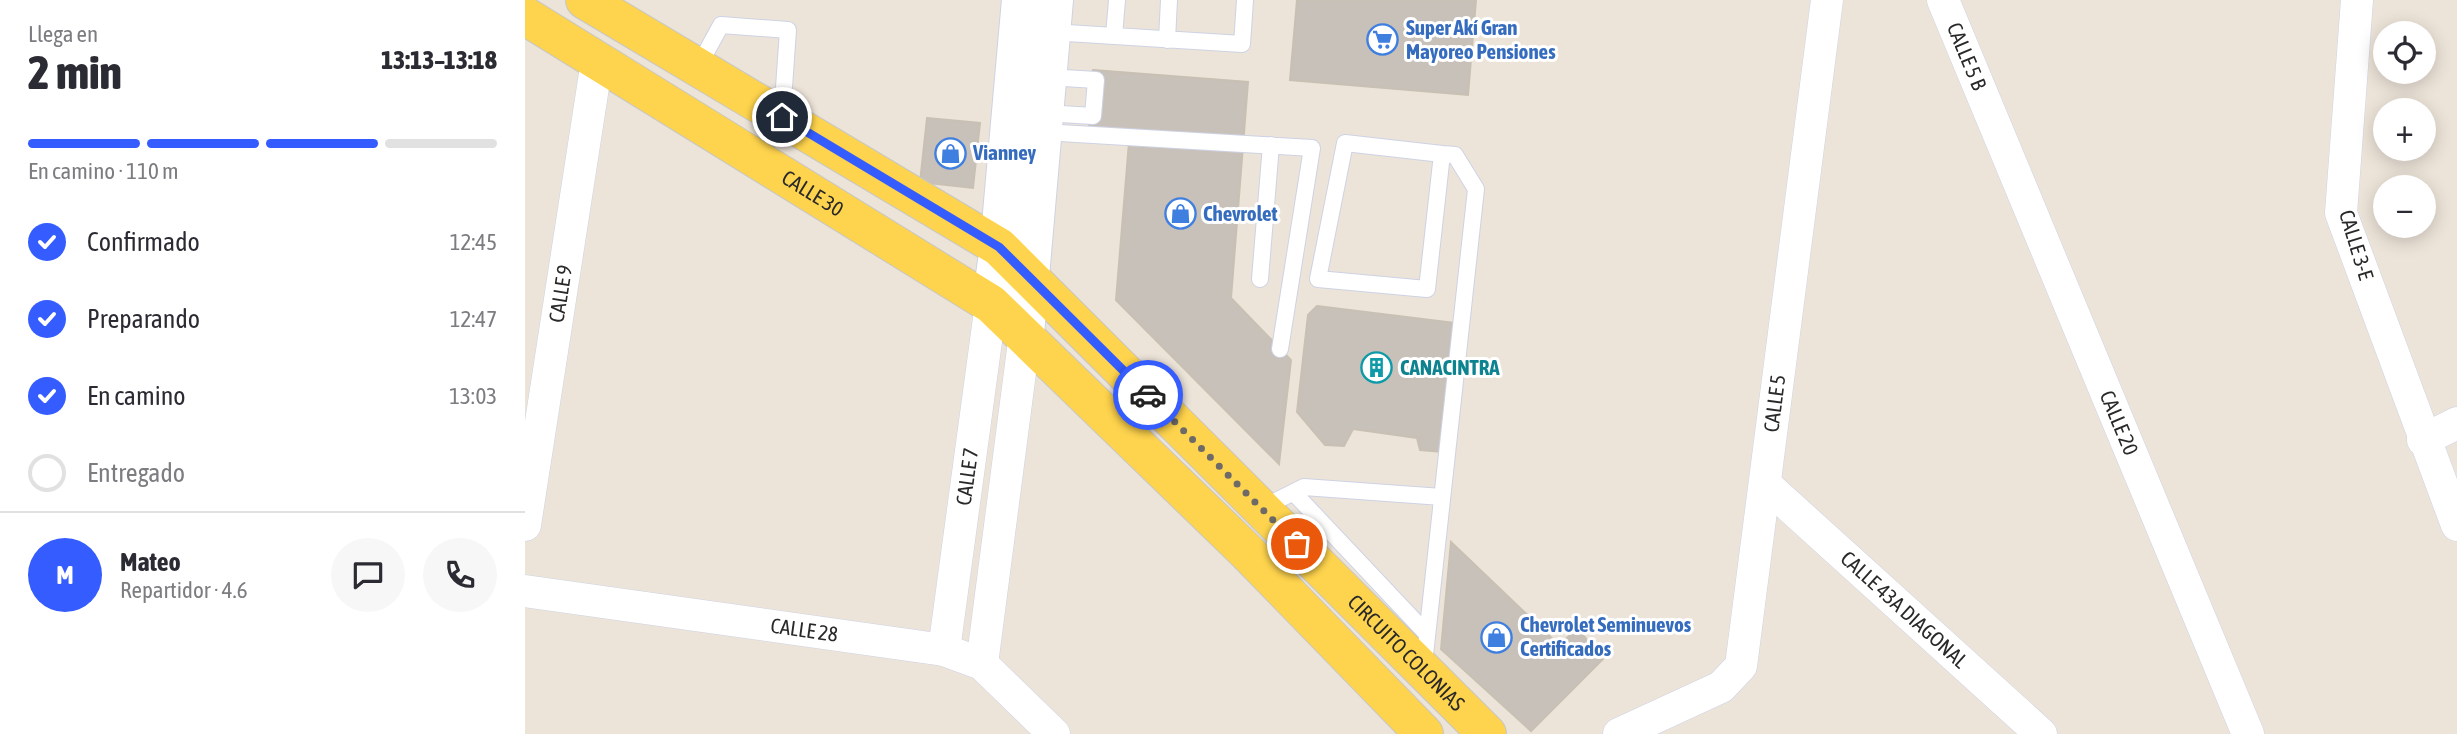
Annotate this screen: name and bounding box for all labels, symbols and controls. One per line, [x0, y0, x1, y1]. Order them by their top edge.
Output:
place label: Super Akí Gran Mayoreo Pensiones [1406, 15, 1556, 63]
street label: CALLE 5 B [1943, 19, 1992, 93]
text: Llega en [28, 21, 98, 47]
map controls [2373, 21, 2436, 238]
button: locate [2373, 21, 2436, 84]
supermarket icon: Super Akí Gran Mayoreo Pensiones [1366, 23, 1400, 57]
text: 13:13–13:18 [381, 45, 497, 75]
text: 2 min [28, 46, 122, 99]
pin [752, 87, 812, 147]
icon: home [763, 98, 801, 136]
button: + [2373, 98, 2436, 161]
shop icon: Vianney [933, 136, 967, 170]
place label: Vianney [972, 140, 1037, 164]
text: En camino · 110 m [28, 158, 179, 184]
street label: CALLE 30 [778, 165, 848, 221]
button: − [2373, 175, 2436, 238]
shop icon: Chevrolet [1163, 197, 1197, 231]
place label: Chevrolet [1203, 201, 1278, 225]
street label: CALLE 3-E [2335, 207, 2379, 283]
icon: check [28, 223, 66, 261]
text: Confirmado [87, 227, 200, 257]
text: 12:45 [450, 229, 497, 255]
street label: CALLE 9 [544, 263, 576, 324]
icon: check [28, 300, 66, 338]
text: Preparando [87, 304, 200, 334]
text: 12:47 [450, 306, 497, 332]
building icon: CANACINTRA [1360, 351, 1394, 385]
place label: CANACINTRA [1400, 355, 1500, 379]
courier [1113, 360, 1183, 430]
street label: CALLE 5 [1758, 373, 1790, 434]
icon: car [1129, 376, 1167, 414]
icon: check [28, 377, 66, 415]
text: En camino [87, 381, 186, 411]
text: 13:03 [449, 383, 497, 409]
street label: CALLE 20 [2096, 387, 2144, 459]
street label: CALLE 7 [951, 446, 982, 507]
text: Entregado [87, 458, 185, 488]
pin [1267, 514, 1327, 574]
icon: bag [1278, 525, 1316, 563]
button: chat [331, 538, 405, 612]
button: phone [423, 538, 497, 612]
street label: CALLE 43A DIAGONAL [1836, 546, 1973, 673]
text: Mateo [120, 547, 181, 577]
text: M [56, 560, 74, 590]
text: Repartidor · 4.6 [120, 577, 247, 603]
street label: CIRCUITO COLONIAS [1344, 589, 1470, 716]
place label: Chevrolet Seminuevos Certificados [1520, 612, 1692, 660]
street label: CALLE 28 [769, 613, 840, 646]
shop icon: Chevrolet Seminuevos Certificados [1480, 620, 1514, 654]

